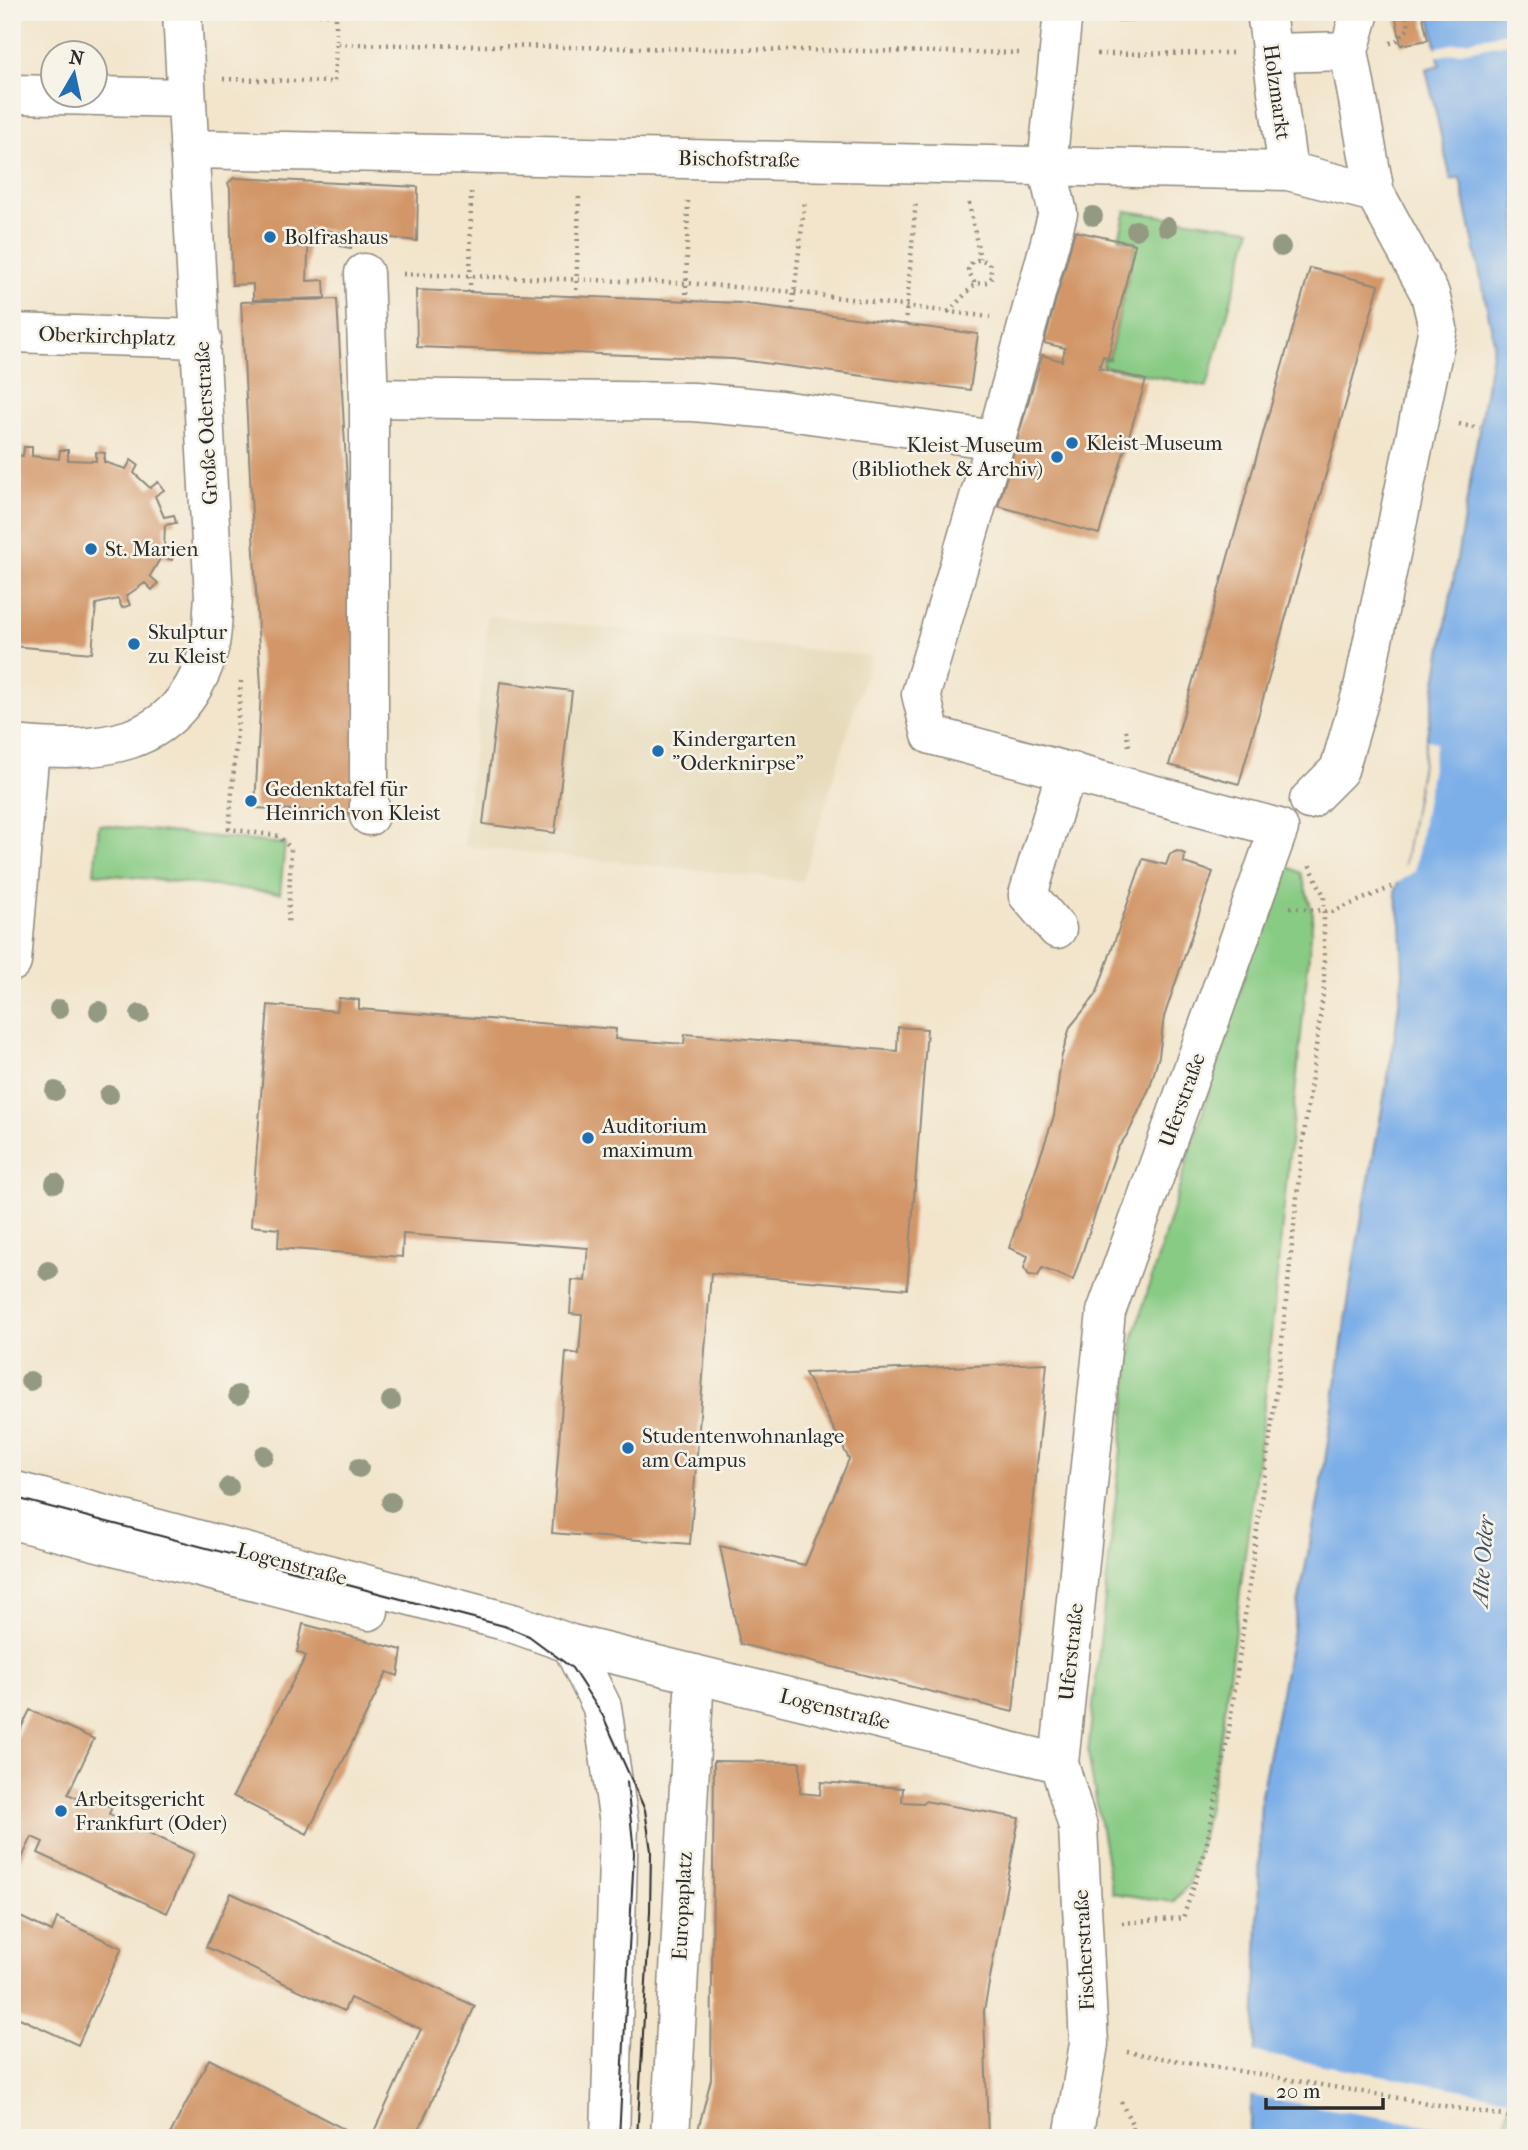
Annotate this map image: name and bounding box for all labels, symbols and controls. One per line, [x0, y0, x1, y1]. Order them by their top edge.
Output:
north arrow [38, 38, 108, 108]
street label: Holzmarkt [1258, 43, 1296, 142]
text: N [68, 46, 86, 70]
street label: Bischofstraße [678, 146, 800, 172]
place label: Bolfrashaus [284, 225, 389, 249]
marker: Bolfrashaus [262, 229, 278, 245]
street label: Oberkirchplatz [38, 322, 176, 350]
street label: Große Oderstraße [190, 341, 222, 505]
place label: Kleist-Museum [1086, 431, 1223, 455]
place label: Kleist-Museum (Bibliothek & Archiv) [852, 433, 1044, 481]
marker: Kleist-Museum [1064, 435, 1080, 451]
marker: Kleist-Museum (Bibliothek & Archiv) [1049, 449, 1065, 465]
place label: St. Marien [105, 537, 198, 561]
marker: St. Marien [83, 541, 99, 557]
place label: Skulptur zu Kleist [148, 620, 227, 668]
marker: Skulptur zu Kleist [126, 636, 142, 652]
place label: Kindergarten "Oderknirpse" [672, 727, 804, 775]
marker: Kindergarten "Oderknirpse" [650, 743, 666, 759]
place label: Gedenktafel für Heinrich von Kleist [265, 777, 441, 825]
marker: Gedenktafel für Heinrich von Kleist [243, 793, 259, 809]
street label: Uferstraße [1154, 1050, 1210, 1150]
place label: Auditorium maximum [601, 1114, 708, 1162]
marker: Auditorium maximum [580, 1130, 596, 1146]
place label: Studentenwohnanlage am Campus [642, 1424, 844, 1472]
marker: Studentenwohnanlage am Campus [620, 1440, 636, 1456]
water label: Alte Oder [1466, 1513, 1500, 1611]
street label: Logenstraße [234, 1538, 350, 1590]
street label: Uferstraße [1054, 1602, 1088, 1702]
street label: Logenstraße [777, 1684, 893, 1734]
place label: Arbeitsgericht Frankfurt (Oder) [74, 1787, 227, 1835]
marker: Arbeitsgericht Frankfurt (Oder) [53, 1803, 69, 1819]
street label: Europaplatz [667, 1851, 697, 1961]
street label: Fischerstraße [1069, 1889, 1099, 2011]
scale bar [1266, 2066, 1383, 2110]
text: 20 m [1276, 2079, 1321, 2103]

